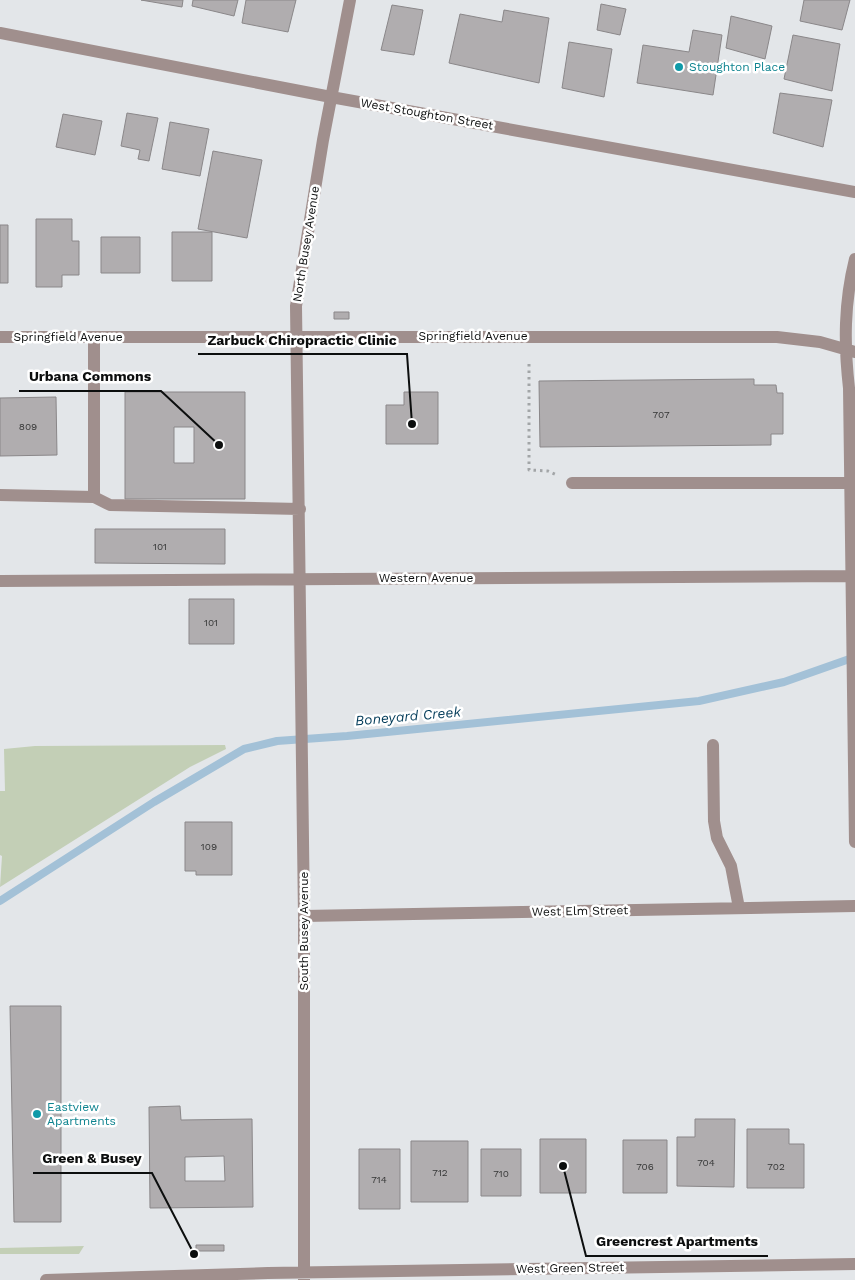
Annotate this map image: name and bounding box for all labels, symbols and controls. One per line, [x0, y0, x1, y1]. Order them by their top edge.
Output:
place label: Stoughton Place [689, 60, 785, 74]
marker: Stoughton Place [673, 61, 685, 73]
street label: West Stoughton Street [360, 95, 494, 133]
street label: North Busey Avenue [290, 185, 322, 303]
callout: Zarbuck Chiropractic Clinic [198, 325, 407, 354]
street label: Springfield Avenue [418, 329, 528, 343]
street label: Springfield Avenue [13, 330, 123, 344]
text: Zarbuck Chiropractic Clinic [207, 332, 397, 348]
callout: Urbana Commons [19, 362, 161, 391]
text: Urbana Commons [29, 368, 152, 384]
house number: 707 [652, 409, 670, 420]
house number: 809 [19, 421, 37, 432]
house number: 101 [153, 541, 167, 552]
street label: Western Avenue [379, 571, 473, 585]
house number: 101 [204, 617, 218, 628]
water label: Boneyard Creek [354, 703, 462, 729]
house number: 109 [201, 841, 217, 852]
street label: South Busey Avenue [297, 871, 311, 991]
street label: West Elm Street [532, 903, 628, 919]
place label: Eastview Apartments [47, 1100, 116, 1128]
marker: Eastview Apartments [31, 1108, 43, 1120]
callout: Green & Busey [33, 1144, 152, 1173]
text: Green & Busey [42, 1150, 142, 1166]
house number: 704 [697, 1157, 715, 1168]
house number: 706 [636, 1161, 654, 1172]
house number: 702 [767, 1161, 785, 1172]
house number: 712 [432, 1167, 448, 1178]
house number: 710 [493, 1168, 509, 1179]
house number: 714 [371, 1174, 387, 1185]
callout: Greencrest Apartments [586, 1227, 768, 1256]
text: Greencrest Apartments [596, 1233, 759, 1249]
street label: West Green Street [516, 1260, 624, 1276]

